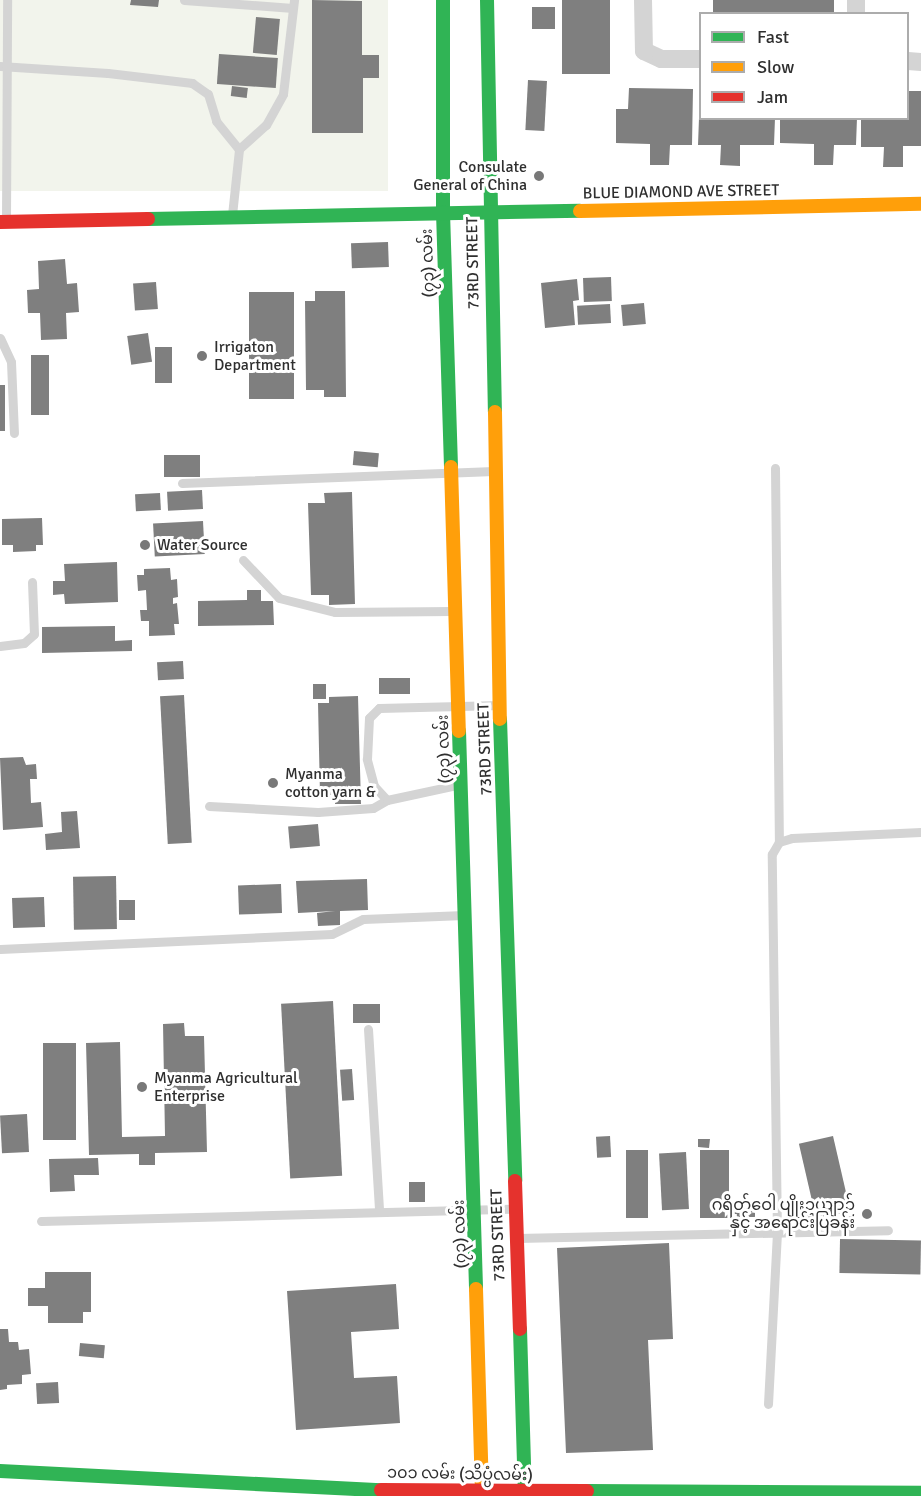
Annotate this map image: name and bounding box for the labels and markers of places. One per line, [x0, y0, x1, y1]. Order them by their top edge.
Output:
place label: Consulate General of China [413, 157, 527, 195]
marker: Consulate General of China [532, 169, 546, 183]
place label: Irrigaton Department [214, 337, 296, 375]
marker: Irrigaton Department [195, 349, 209, 363]
place label: Water Source [157, 535, 248, 555]
marker: Water Source [138, 538, 152, 552]
place label: Myanma cotton yarn & [285, 764, 376, 802]
marker: Myanma cotton yarn & [266, 776, 280, 790]
place label: Myanma Agricultural Enterprise [154, 1068, 298, 1106]
marker: Myanma Agricultural Enterprise [135, 1080, 149, 1094]
place label: ဂရိတ်ဝေါ ပျိုးဥယျာဉ် နှင့် အရောင်းပြခန်း [712, 1195, 855, 1233]
marker: ဂရိတ်ဝေါ ပျိုးဥယျာဉ် နှင့် အရောင်းပြခန်း [860, 1207, 874, 1221]

